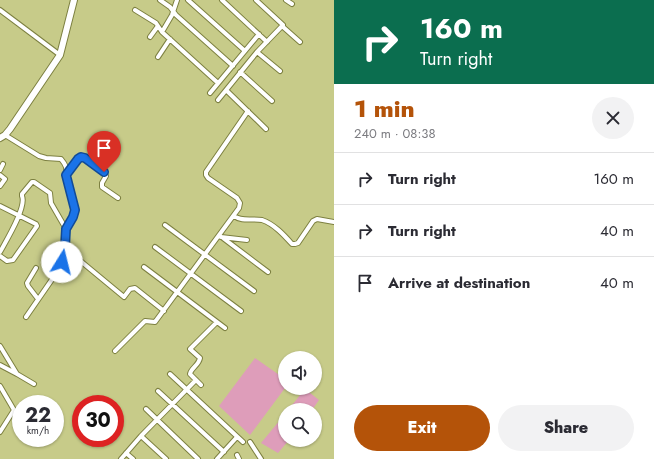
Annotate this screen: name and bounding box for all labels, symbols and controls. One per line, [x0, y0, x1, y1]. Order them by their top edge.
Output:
text: 160 m [420, 8, 503, 49]
icon: right [354, 16, 406, 68]
text: Turn right [420, 46, 492, 72]
text: 1 min [354, 91, 415, 126]
button: close [592, 97, 634, 139]
text: 240 m · 08:38 [354, 124, 436, 143]
pin [87, 131, 121, 172]
icon: arrive [93, 137, 115, 159]
icon: right [354, 168, 376, 190]
text: Turn right [388, 168, 456, 190]
text: 160 m [593, 168, 634, 190]
icon: right [354, 220, 376, 242]
text: Turn right [388, 220, 456, 242]
text: 40 m [600, 220, 634, 242]
position arrow [41, 241, 83, 283]
icon: arrive [354, 272, 376, 294]
text: Arrive at destination [388, 272, 530, 294]
text: 40 m [600, 272, 634, 294]
map controls [278, 351, 322, 447]
button: sound [278, 351, 322, 395]
speed limit sign: 30 [72, 395, 124, 447]
text: 22 [25, 401, 51, 430]
button: search [278, 403, 322, 447]
button: Exit [354, 405, 490, 451]
button: Share [498, 405, 634, 451]
text: km/h [27, 423, 49, 438]

